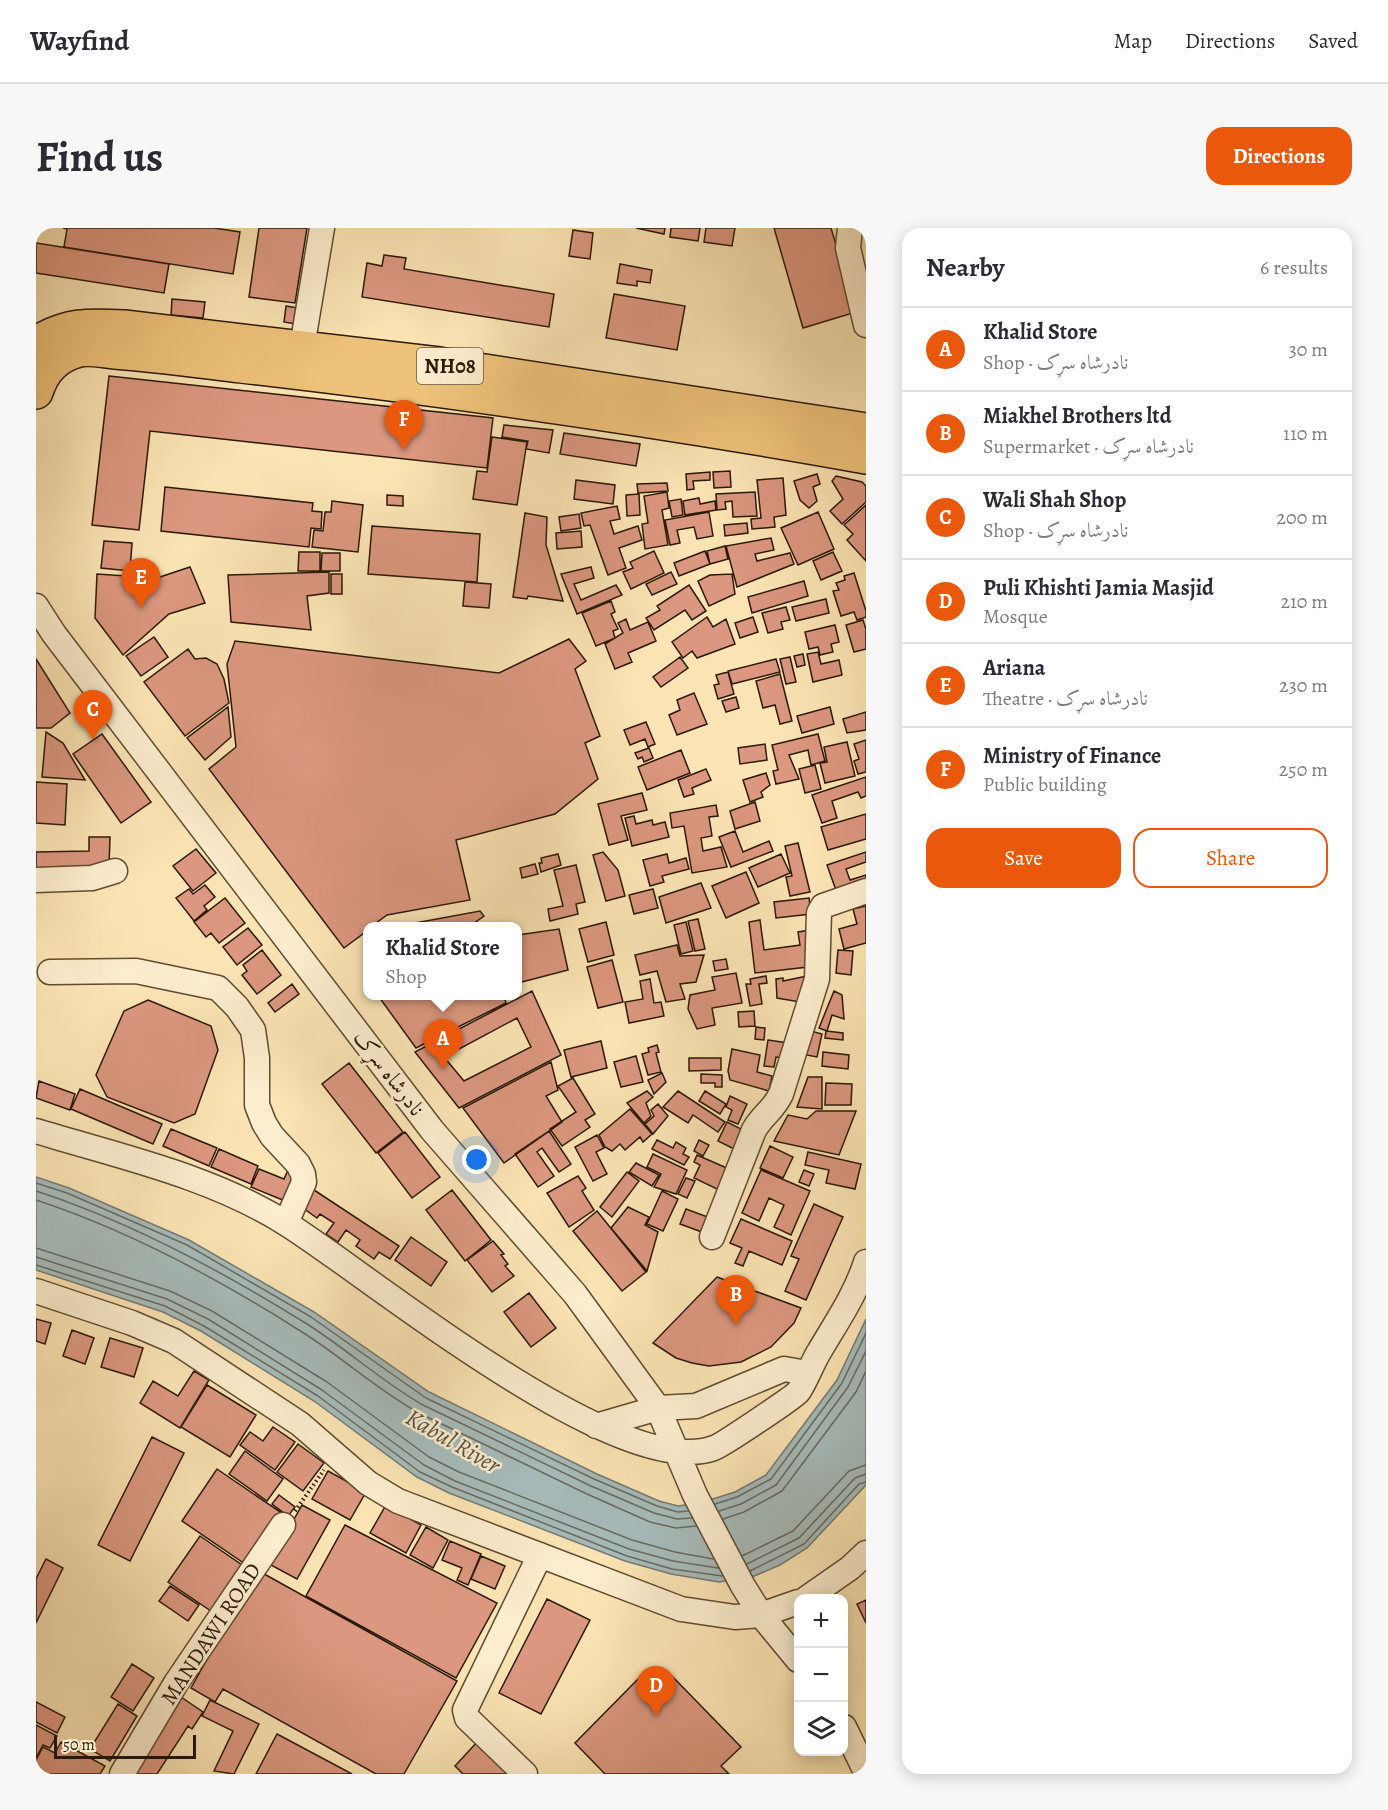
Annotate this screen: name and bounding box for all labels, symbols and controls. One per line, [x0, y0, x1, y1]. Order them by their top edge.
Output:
text: Wayfind [30, 22, 129, 60]
text: Map [1114, 27, 1152, 55]
text: Directions [1185, 27, 1275, 55]
text: Saved [1308, 27, 1358, 55]
button: Directions [1206, 127, 1352, 185]
text: Find us [36, 128, 163, 185]
text: Nearby [926, 250, 1005, 285]
text: 6 results [1260, 254, 1328, 281]
text: Khalid Store [983, 317, 1097, 347]
text: A [939, 336, 952, 363]
text: 30 m [1288, 336, 1328, 363]
road number: NH08 [417, 348, 483, 384]
text: Shop · نادرشاه سړک [983, 349, 1128, 376]
pin: F [384, 400, 424, 450]
text: Miakhel Brothers ltd [983, 401, 1171, 431]
text: B [939, 420, 952, 447]
text: 110 m [1283, 420, 1328, 447]
text: Supermarket · نادرشاه سړک [983, 433, 1194, 460]
text: Wali Shah Shop [983, 485, 1126, 515]
text: C [939, 504, 952, 531]
text: 200 m [1277, 504, 1328, 531]
text: Shop · نادرشاه سړک [983, 517, 1128, 544]
pin: E [122, 558, 160, 608]
text: Puli Khishti Jamia Masjid [983, 573, 1214, 603]
text: D [939, 588, 952, 615]
text: 210 m [1280, 588, 1328, 615]
text: Mosque [983, 603, 1048, 630]
text: Ariana [983, 653, 1045, 683]
text: E [940, 672, 951, 699]
text: 230 m [1279, 672, 1328, 699]
text: Theatre · نادرشاه سړک [983, 685, 1148, 712]
pin: C [74, 690, 112, 740]
text: Ministry of Finance [983, 741, 1161, 771]
text: F [940, 756, 951, 783]
text: 250 m [1279, 756, 1328, 783]
text: Public building [983, 771, 1107, 798]
button: Save [926, 828, 1121, 888]
button: Share [1133, 828, 1328, 888]
popup [363, 922, 522, 1000]
text: Khalid Store [385, 933, 500, 963]
text: Shop [385, 963, 427, 990]
pin: A [424, 1020, 462, 1069]
street label: نادرشاه سړک [345, 1024, 431, 1124]
your location [462, 1145, 491, 1174]
pin: B [716, 1276, 756, 1325]
water label: Kabul River [400, 1401, 507, 1481]
street label: MANDAWI ROAD [154, 1557, 268, 1711]
map controls [794, 1594, 848, 1756]
button: + [794, 1594, 848, 1648]
button: − [794, 1648, 848, 1702]
pin: D [636, 1666, 676, 1716]
button: layers [794, 1702, 848, 1756]
scale bar [54, 1732, 196, 1760]
text: 50 m [63, 1734, 95, 1756]

